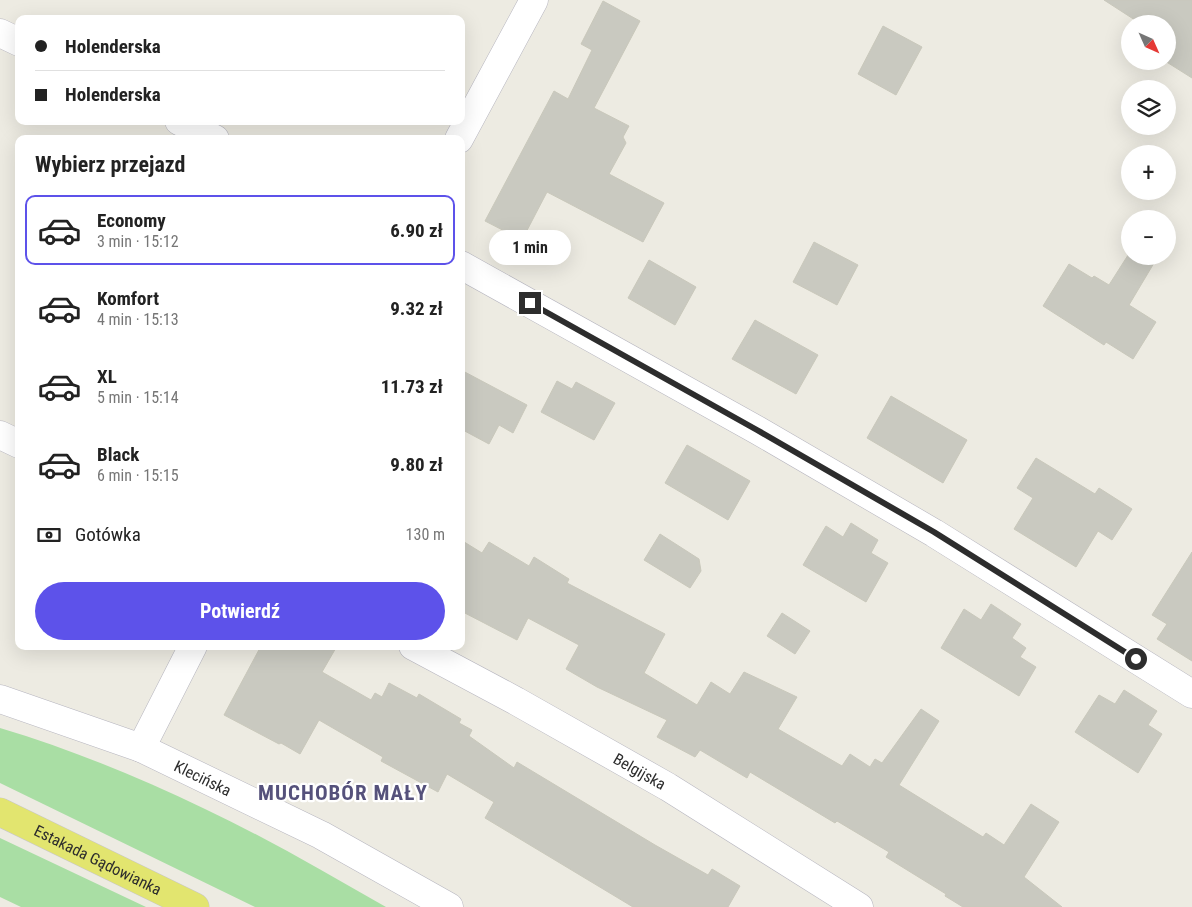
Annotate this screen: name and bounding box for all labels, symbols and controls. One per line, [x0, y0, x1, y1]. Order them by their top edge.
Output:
north arrow [1121, 15, 1176, 70]
map controls [1121, 15, 1176, 265]
text: Holenderska [65, 35, 161, 58]
button: layers [1121, 80, 1176, 135]
text: Holenderska [65, 83, 161, 106]
button: + [1121, 145, 1176, 200]
text: Wybierz przejazd [35, 152, 185, 177]
icon: car [37, 208, 82, 253]
text: Economy [97, 209, 166, 232]
button: − [1121, 210, 1176, 265]
text: 6.90 zł [390, 219, 443, 242]
callout: 1 min [489, 230, 571, 266]
text: 3 min · 15:12 [97, 232, 179, 251]
text: 1 min [512, 238, 548, 257]
icon: car [37, 286, 82, 331]
text: Komfort [97, 287, 159, 310]
route end [519, 292, 541, 314]
text: 9.32 zł [390, 297, 443, 320]
text: 4 min · 15:13 [97, 310, 179, 329]
icon: car [37, 364, 82, 409]
text: XL [97, 365, 117, 388]
text: 11.73 zł [381, 375, 443, 398]
text: 5 min · 15:14 [97, 388, 179, 407]
icon: car [37, 442, 82, 487]
text: Black [97, 443, 139, 466]
text: 9.80 zł [390, 453, 443, 476]
text: 6 min · 15:15 [97, 466, 179, 485]
icon: cash [35, 521, 63, 549]
text: Gotówka [75, 523, 141, 546]
text: 130 m [406, 525, 445, 544]
button: Potwierdź [35, 582, 445, 640]
route start [1125, 648, 1147, 670]
street label: Belgijska [610, 749, 669, 793]
street label: Klecińska [171, 756, 234, 800]
district label: MUCHOBÓR MAŁY [258, 781, 428, 805]
street label: Estakada Gądowianka [31, 821, 165, 899]

